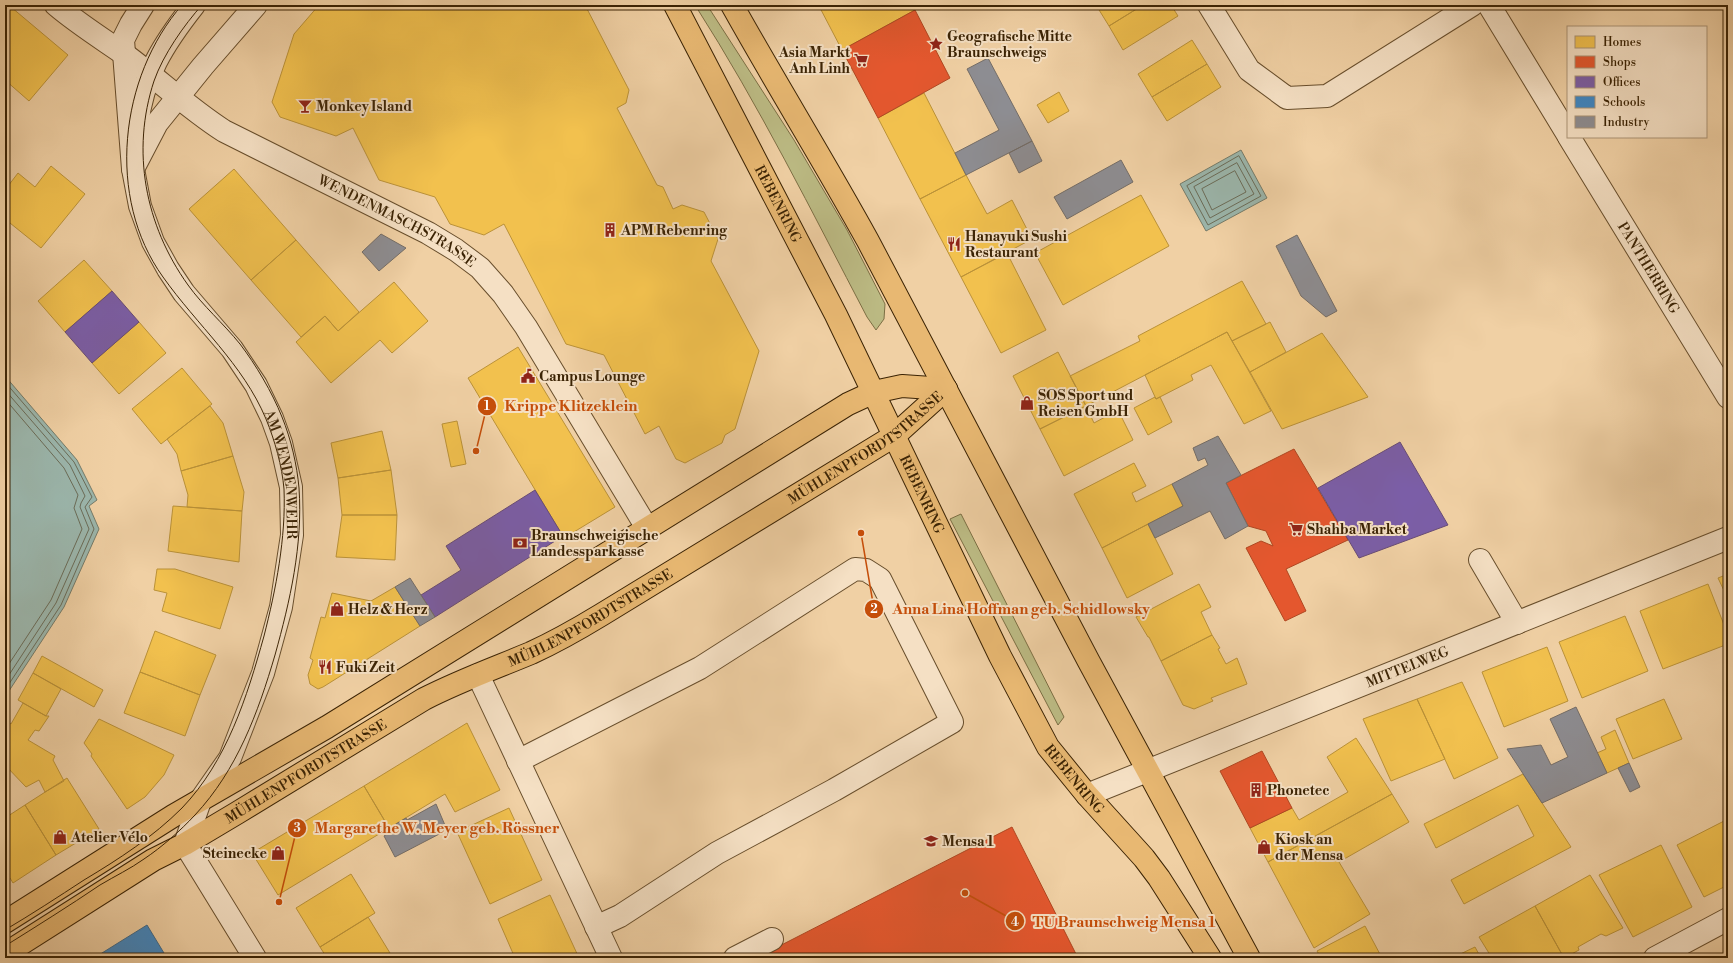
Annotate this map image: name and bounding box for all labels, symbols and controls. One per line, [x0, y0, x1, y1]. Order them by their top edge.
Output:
legend [1567, 26, 1707, 138]
place label: Geografische Mitte Braunschweigs [947, 28, 1072, 62]
text: Homes [1603, 35, 1641, 50]
place icon: Geografische Mitte Braunschweigs [928, 36, 944, 52]
place label: Asia Markt Anh Linh [778, 44, 851, 78]
supermarket icon: Asia Markt Anh Linh [853, 52, 869, 68]
text: Shops [1603, 55, 1636, 70]
text: Offices [1603, 75, 1641, 90]
text: Schools [1603, 95, 1645, 110]
bar icon: Monkey Island [297, 98, 313, 114]
place label: Monkey Island [316, 98, 412, 116]
text: Industry [1603, 115, 1650, 130]
street label: REBENRING [750, 162, 805, 247]
street label: WENDENMASCHSTRASSE [314, 171, 479, 272]
street label: PANTHERRING [1613, 219, 1683, 318]
building icon: APM Rebenring [602, 222, 618, 238]
place label: APM Rebenring [620, 222, 728, 240]
place label: Hanayuki Sushi Restaurant [965, 228, 1067, 262]
restaurant icon: Hanayuki Sushi Restaurant [946, 236, 962, 252]
public building icon: Campus Lounge [520, 368, 536, 384]
place label: Campus Lounge [539, 368, 646, 386]
place label: SOS Sport und Reisen GmbH [1038, 387, 1134, 421]
street label: MÜHLENPFORDTSTRASSE [785, 388, 947, 509]
callout: Krippe Klitzeklein [477, 392, 646, 419]
shop icon: SOS Sport und Reisen GmbH [1019, 395, 1035, 411]
text: Krippe Klitzeklein [505, 397, 638, 416]
text: 1 [484, 399, 490, 414]
street label: AM WENDENWEHR [259, 406, 300, 540]
street label: REBENRING [895, 452, 948, 537]
supermarket icon: Shahba Market [1288, 521, 1304, 537]
place label: Shahba Market [1307, 521, 1408, 539]
place label: Braunschweigische Landessparkasse [531, 527, 659, 561]
bank icon: Braunschweigische Landessparkasse [512, 535, 528, 551]
street label: MÜHLENPFORDTSTRASSE [506, 565, 676, 671]
callout: Anna Lina Hoffman geb. Schidlowsky [864, 595, 1157, 622]
text: Anna Lina Hoffman geb. Schidlowsky [891, 600, 1150, 619]
shop icon: Helz & Herz [329, 601, 345, 617]
place label: Helz & Herz [348, 601, 428, 619]
text: 2 [870, 602, 878, 617]
street label: MITTELWEG [1363, 643, 1452, 692]
restaurant icon: Fuki Zeit [317, 659, 333, 675]
place label: Fuki Zeit [336, 659, 396, 677]
street label: MÜHLENPFORDTSTRASSE [222, 716, 390, 828]
street label: REBENRING [1040, 741, 1108, 819]
building icon: Phonetec [1248, 782, 1264, 798]
place label: Phonetec [1267, 782, 1330, 800]
callout: Margarethe W. Meyer geb. Rössner [287, 814, 568, 841]
text: Margarethe W. Meyer geb. Rössner [315, 819, 560, 838]
text: 3 [293, 821, 301, 836]
shop icon: Atelier Vélo [52, 829, 68, 845]
place label: Atelier Vélo [70, 829, 148, 847]
place label: Kiosk an der Mensa [1275, 831, 1344, 865]
school or university icon: Mensa 1 [923, 833, 939, 849]
place label: Mensa 1 [942, 833, 994, 851]
shop icon: Kiosk an der Mensa [1256, 839, 1272, 855]
place label: Steinecke [203, 845, 267, 863]
shop icon: Steinecke [270, 845, 286, 861]
callout: TU Braunschweig Mensa 1 [1005, 908, 1224, 935]
text: TU Braunschweig Mensa 1 [1033, 913, 1216, 932]
text: 4 [1011, 915, 1019, 930]

